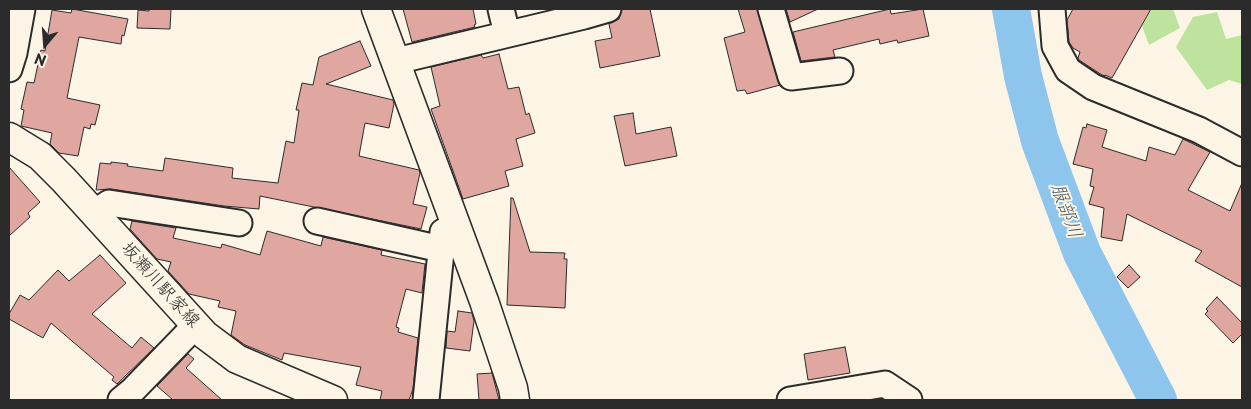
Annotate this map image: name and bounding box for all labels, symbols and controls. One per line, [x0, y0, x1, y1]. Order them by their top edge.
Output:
north arrow [20, 20, 70, 70]
text: N [32, 48, 49, 71]
water label: 服部川 [1046, 180, 1086, 242]
street label: 坂瀬川駅家線 [116, 238, 204, 332]

